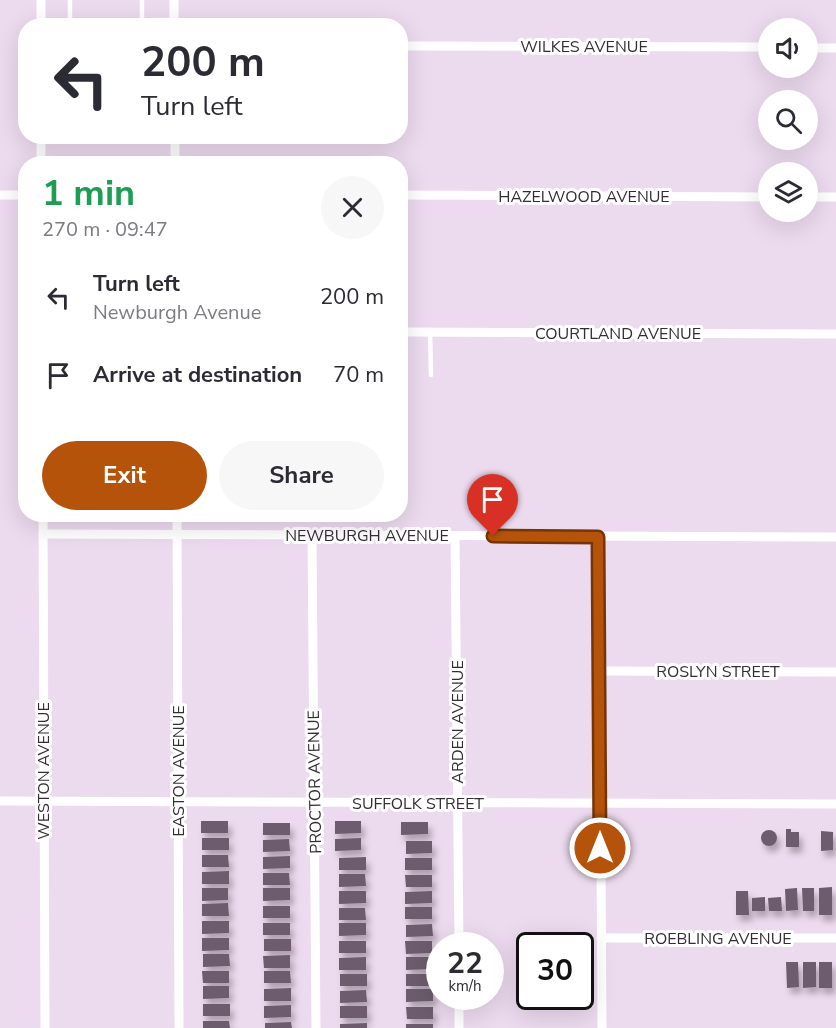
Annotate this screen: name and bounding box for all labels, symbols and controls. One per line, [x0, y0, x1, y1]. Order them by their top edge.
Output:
map controls [758, 18, 818, 222]
button: sound [758, 18, 818, 78]
text: 200 m [141, 34, 265, 91]
street label: WILKES AVENUE [520, 36, 648, 58]
icon: left [42, 42, 120, 120]
text: Turn left [141, 88, 242, 125]
button: search [758, 90, 818, 150]
button: layers [758, 162, 818, 222]
text: 1 min [42, 169, 135, 218]
button: close [321, 176, 384, 239]
street label: HAZELWOOD AVENUE [498, 186, 670, 208]
text: 270 m · 09:47 [42, 216, 168, 243]
text: Turn left [93, 269, 180, 299]
icon: left [42, 281, 75, 314]
text: 200 m [320, 282, 384, 312]
text: Newburgh Avenue [93, 299, 261, 326]
street label: COURTLAND AVENUE [535, 323, 701, 345]
icon: arrive [42, 359, 75, 392]
text: Arrive at destination [93, 360, 302, 390]
text: 70 m [333, 360, 384, 390]
button: Exit [42, 441, 207, 510]
button: Share [219, 441, 384, 510]
pin [467, 474, 518, 536]
icon: arrive [476, 483, 509, 516]
street label: NEWBURGH AVENUE [285, 525, 449, 547]
street label: ARDEN AVENUE [447, 660, 469, 784]
street label: ROSLYN STREET [656, 661, 780, 683]
street label: WESTON AVENUE [33, 702, 55, 840]
street label: EASTON AVENUE [168, 705, 190, 837]
street label: PROCTOR AVENUE [303, 710, 327, 854]
street label: SUFFOLK STREET [352, 793, 484, 815]
position arrow [568, 816, 632, 880]
street label: ROEBLING AVENUE [644, 928, 792, 950]
speed limit sign: 30 [516, 932, 594, 1010]
text: 22 [447, 943, 483, 984]
text: km/h [448, 976, 482, 996]

